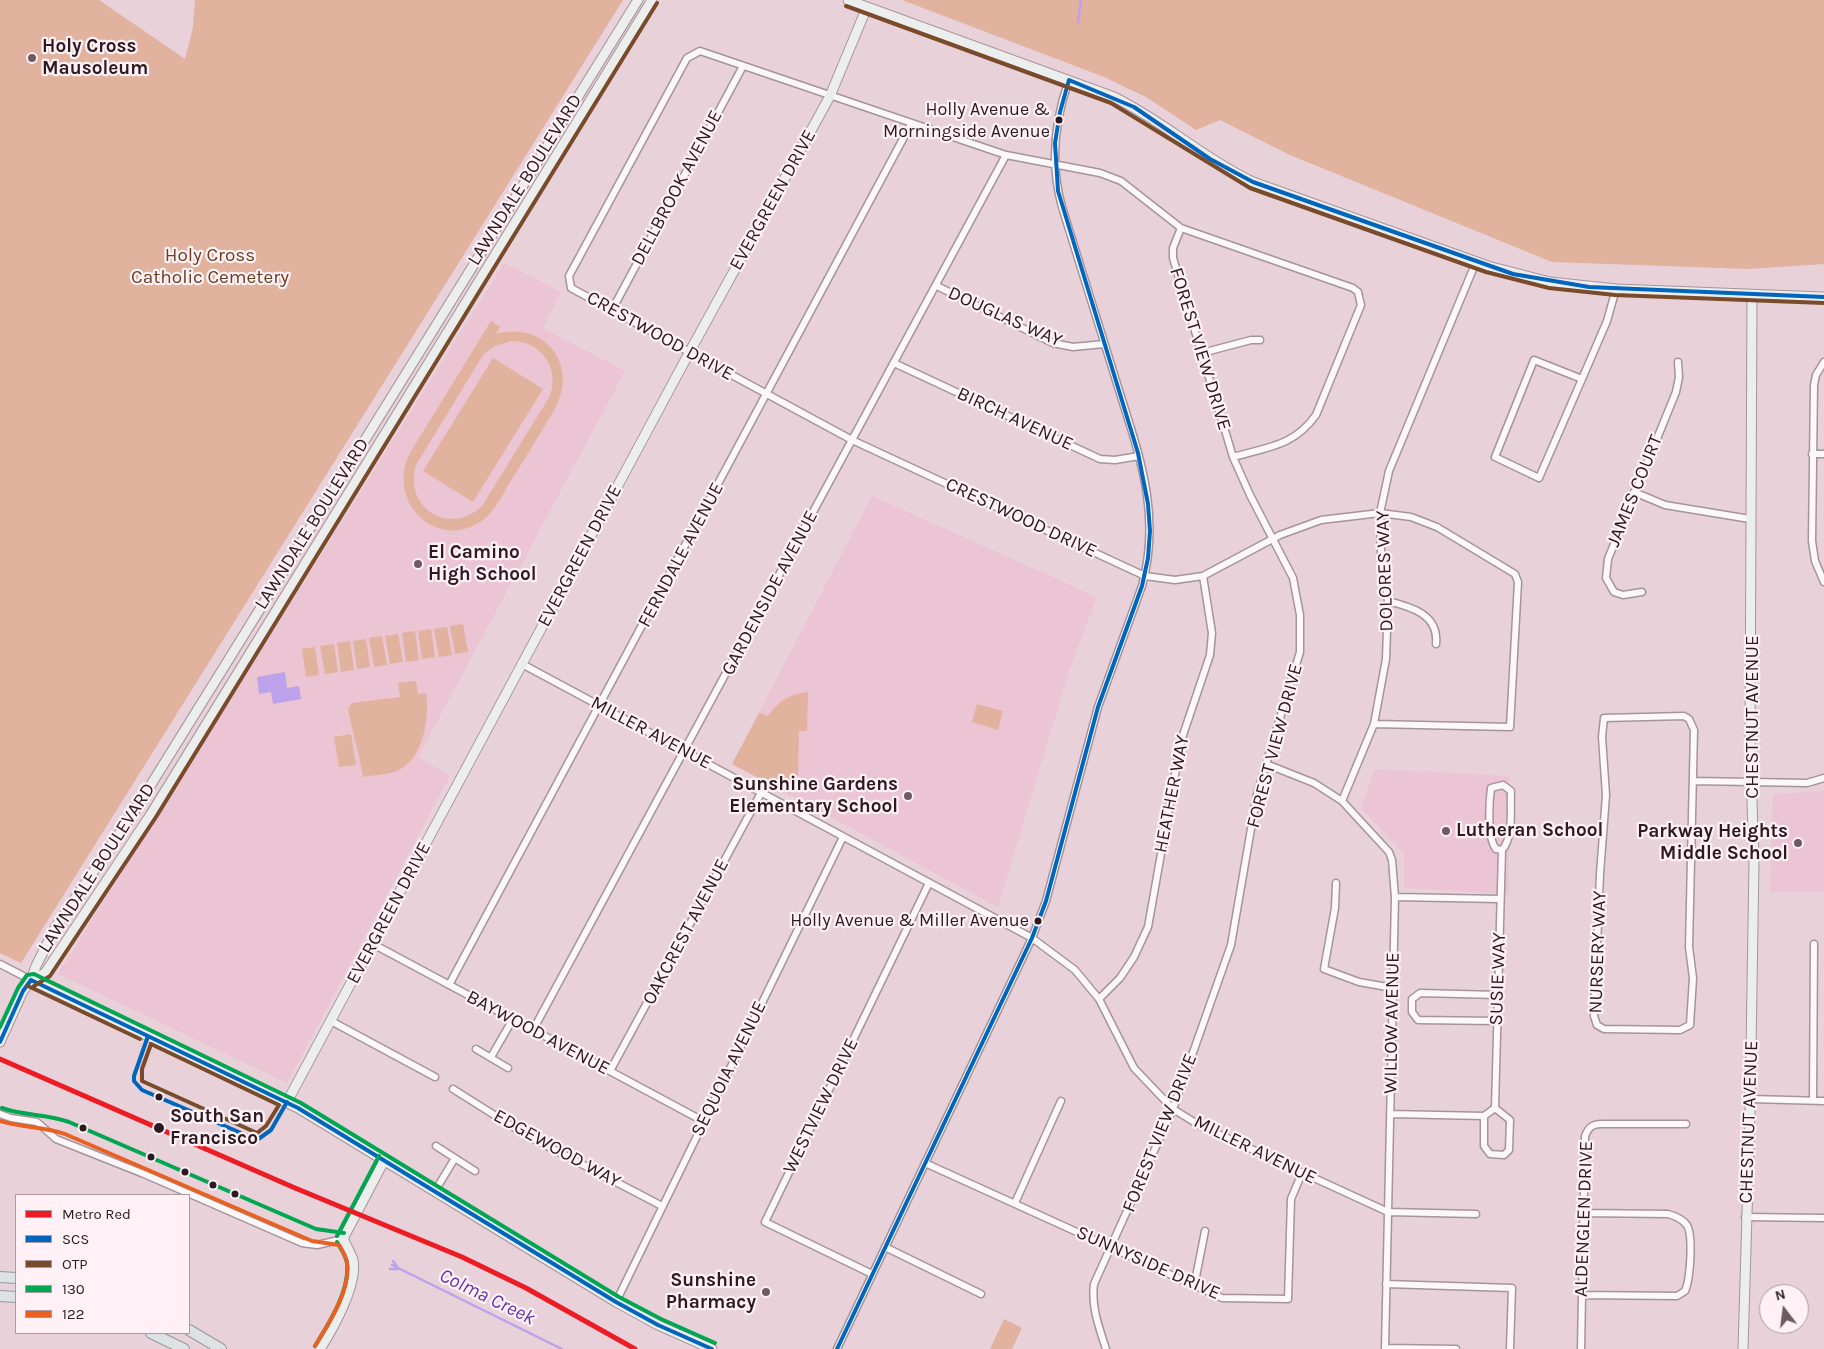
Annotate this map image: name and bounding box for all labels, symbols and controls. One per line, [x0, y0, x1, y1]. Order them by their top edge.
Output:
place label: Holy Cross Mausoleum [42, 36, 148, 80]
marker: Holy Cross Mausoleum [26, 52, 38, 64]
street label: LAWNDALE BOULEVARD [463, 90, 587, 270]
place label: Holly Avenue & Morningside Avenue [883, 99, 1050, 142]
street label: DELLBROOK AVENUE [626, 106, 728, 270]
marker: Holly Avenue & Morningside Avenue [1054, 115, 1064, 125]
street label: EVERGREEN DRIVE [725, 126, 821, 274]
park label: Holy Cross Catholic Cemetery [131, 245, 289, 289]
street label: FOREST VIEW DRIVE [1164, 265, 1236, 433]
street label: DOUGLAS WAY [944, 282, 1066, 352]
street label: CRESTWOOD DRIVE [583, 286, 737, 386]
street label: BIRCH AVENUE [953, 382, 1077, 456]
street label: JAMES COURT [1602, 432, 1668, 550]
street label: LAWNDALE BOULEVARD [250, 434, 374, 614]
street label: CRESTWOOD DRIVE [942, 473, 1100, 563]
street label: FERNDALE AVENUE [633, 479, 729, 631]
street label: EVERGREEN DRIVE [533, 481, 627, 631]
street label: GARDENSIDE AVENUE [717, 507, 823, 679]
street label: DOLORES WAY [1371, 510, 1399, 632]
place label: El Camino High School [428, 542, 537, 586]
marker: El Camino High School [412, 558, 424, 570]
street label: CHESTNUT AVENUE [1742, 635, 1764, 799]
street label: FOREST VIEW DRIVE [1242, 661, 1308, 831]
street label: MILLER AVENUE [587, 692, 715, 774]
street label: HEATHER WAY [1149, 733, 1195, 855]
place label: Sunshine Gardens Elementary School [729, 774, 898, 818]
street label: LAWNDALE BOULEVARD [34, 779, 160, 957]
marker: Sunshine Gardens Elementary School [902, 790, 914, 802]
place label: Lutheran School [1456, 820, 1603, 842]
place label: Parkway Heights Middle School [1637, 821, 1788, 865]
marker: Lutheran School [1440, 825, 1452, 837]
marker: Parkway Heights Middle School [1792, 837, 1804, 849]
street label: EVERGREEN DRIVE [342, 838, 436, 988]
street label: OAKCREST AVENUE [638, 855, 734, 1009]
street label: NURSERY WAY [1584, 890, 1612, 1014]
place label: Holly Avenue & Miller Avenue [790, 910, 1029, 932]
marker: Holly Avenue & Miller Avenue [1033, 916, 1043, 926]
street label: SUSIE WAY [1485, 932, 1511, 1026]
street label: WILLOW AVENUE [1379, 952, 1405, 1094]
street label: BAYWOOD AVENUE [462, 986, 614, 1080]
street label: SEQUOIA AVENUE [686, 998, 772, 1140]
street label: WESTVIEW DRIVE [778, 1035, 864, 1177]
street label: CHESTNUT AVENUE [1735, 1040, 1763, 1204]
street label: FOREST VIEW DRIVE [1118, 1050, 1202, 1216]
unlabelled marker [154, 1092, 164, 1102]
street label: EDGEWOOD WAY [489, 1105, 625, 1193]
place label: South San Francisco [170, 1106, 264, 1150]
street label: MILLER AVENUE [1190, 1110, 1320, 1190]
marker: South San Francisco [152, 1121, 166, 1135]
unlabelled marker [78, 1123, 88, 1133]
street label: ALDENGLEN DRIVE [1570, 1141, 1598, 1297]
unlabelled marker [146, 1152, 156, 1162]
unlabelled marker [180, 1167, 190, 1177]
unlabelled marker [208, 1180, 218, 1190]
unlabelled marker [230, 1189, 240, 1199]
legend [15, 1194, 190, 1334]
text: Metro Red [62, 1205, 131, 1223]
street label: SUNNYSIDE DRIVE [1072, 1221, 1224, 1305]
text: SCS [62, 1230, 89, 1248]
text: OTP [62, 1255, 88, 1273]
water label: Colma Creek [435, 1263, 539, 1331]
place label: Sunshine Pharmacy [666, 1270, 756, 1314]
text: 130 [62, 1280, 85, 1298]
north arrow [1759, 1284, 1809, 1334]
text: N [1773, 1285, 1787, 1305]
marker: Sunshine Pharmacy [760, 1286, 772, 1298]
text: 122 [62, 1305, 84, 1323]

